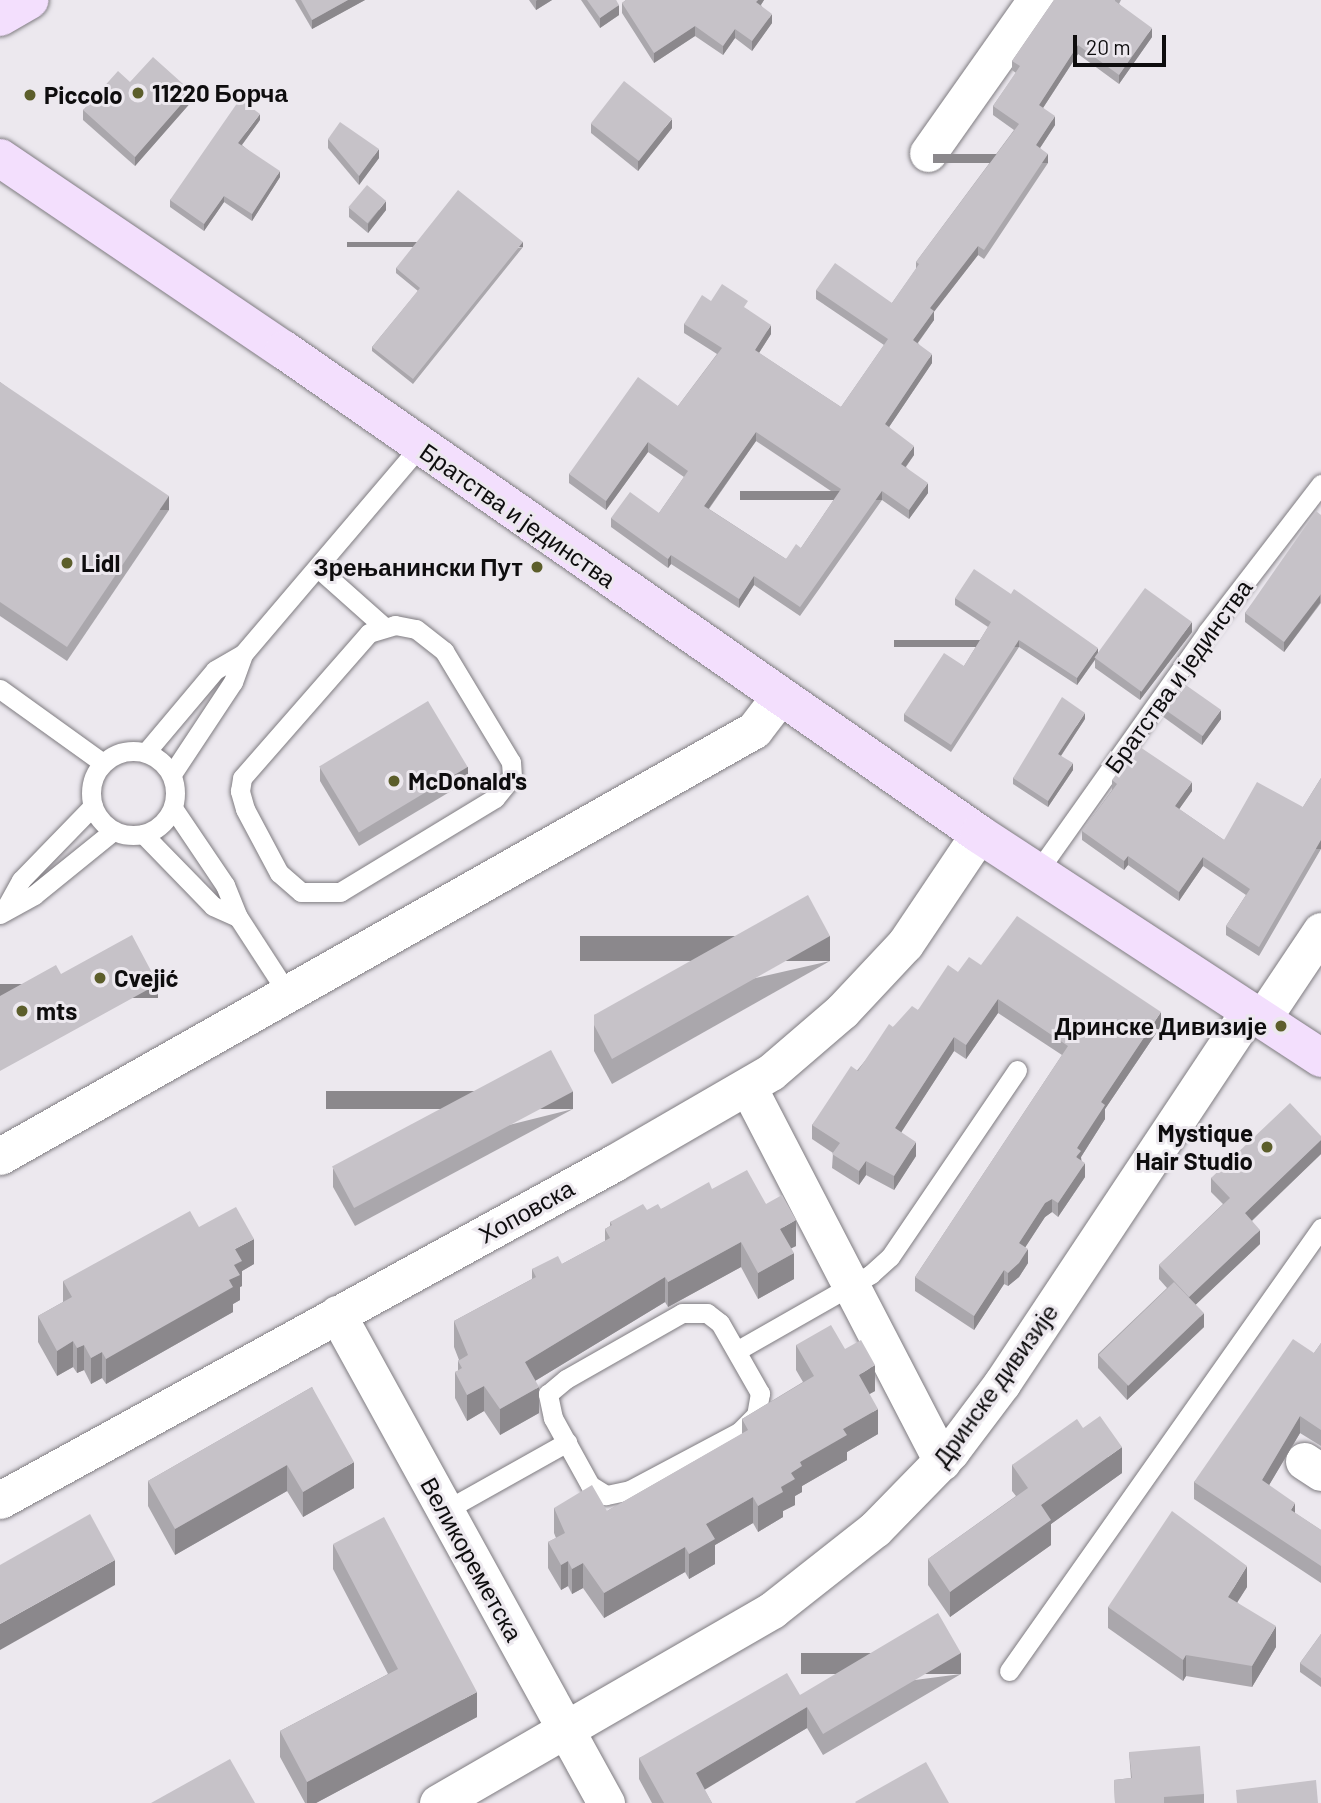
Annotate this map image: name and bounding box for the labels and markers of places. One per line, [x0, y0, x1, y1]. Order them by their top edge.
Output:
place label: 11220 Борча [152, 79, 288, 107]
place label: Piccolo [44, 81, 123, 109]
marker: 11220 Борча [130, 85, 146, 101]
marker: Piccolo [22, 87, 38, 103]
place label: Lidl [81, 549, 120, 577]
place label: Зрењанински Пут [314, 553, 523, 581]
marker: Lidl [59, 555, 75, 571]
marker: Зрењанински Пут [529, 559, 545, 575]
place label: McDonald's [408, 767, 527, 795]
marker: McDonald's [386, 773, 402, 789]
place label: Cvejić [114, 964, 178, 992]
marker: Cvejić [92, 970, 108, 986]
place label: mts [36, 997, 77, 1025]
marker: mts [14, 1003, 30, 1019]
place label: Дринске Дивизије [1054, 1012, 1267, 1040]
marker: Дринске Дивизије [1273, 1018, 1289, 1034]
place label: Mystique Hair Studio [1136, 1119, 1253, 1175]
marker: Mystique Hair Studio [1259, 1139, 1275, 1155]

